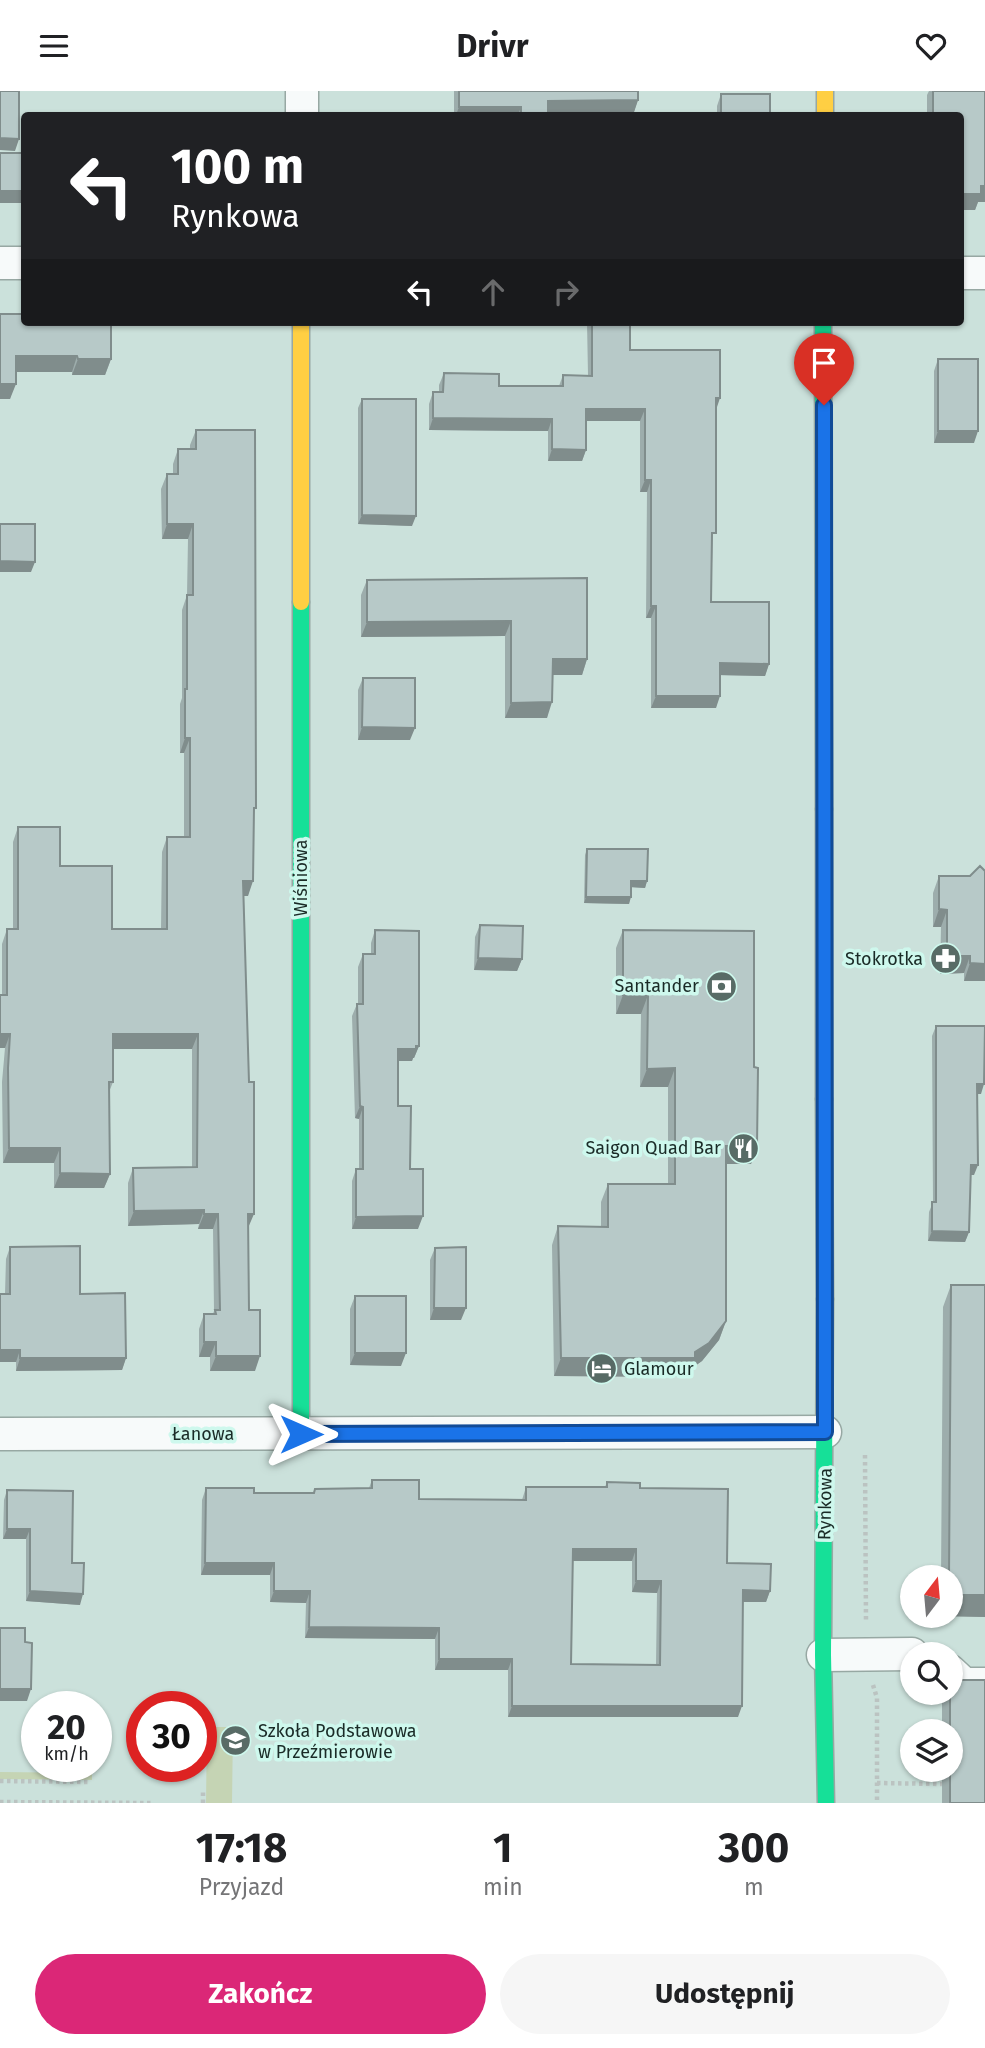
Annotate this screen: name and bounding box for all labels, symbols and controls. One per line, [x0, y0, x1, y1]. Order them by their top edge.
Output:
icon: menu [35, 27, 73, 65]
text: Drivr [457, 27, 528, 65]
icon: heart [912, 27, 950, 65]
text: 100 m [171, 137, 304, 196]
icon: left [56, 140, 147, 231]
text: Rynkowa [171, 197, 300, 235]
icon: left [401, 273, 439, 311]
icon: ahead [474, 273, 512, 311]
icon: right [547, 273, 585, 311]
pin [794, 333, 854, 405]
icon: arrive [805, 344, 843, 382]
street label: Wiśniowa [290, 840, 312, 916]
pharmacy icon: Stokrotka [929, 942, 963, 976]
place label: Stokrotka [845, 948, 923, 970]
bank icon: Santander [705, 969, 739, 1003]
place label: Santander [615, 975, 699, 997]
restaurant icon: Saigon Quad Bar [727, 1131, 761, 1165]
place label: Saigon Quad Bar [585, 1137, 721, 1159]
hotel icon: Glamour [584, 1352, 618, 1386]
place label: Glamour [624, 1358, 694, 1380]
position arrow [264, 1397, 338, 1471]
street label: Łanowa [172, 1423, 234, 1445]
street label: Rynkowa [813, 1468, 837, 1540]
north arrow [900, 1565, 962, 1627]
map controls [900, 1565, 963, 1782]
button: search [900, 1642, 963, 1705]
speed limit sign: 30 [126, 1691, 217, 1782]
text: 20 [47, 1706, 86, 1748]
button: layers [900, 1719, 963, 1782]
place label: Szkoła Podstawowa w Przeźmierowie [258, 1720, 417, 1763]
school or university icon: Szkoła Podstawowa w Przeźmierowie [218, 1724, 252, 1758]
text: km/h [44, 1743, 89, 1765]
text: 17:18 [196, 1823, 287, 1873]
text: 1 [493, 1823, 513, 1873]
text: 300 [718, 1823, 789, 1873]
text: Przyjazd [199, 1873, 284, 1901]
text: min [483, 1873, 523, 1901]
text: m [744, 1873, 764, 1901]
button: Zakończ [35, 1954, 486, 2034]
button: Udostępnij [500, 1954, 950, 2034]

